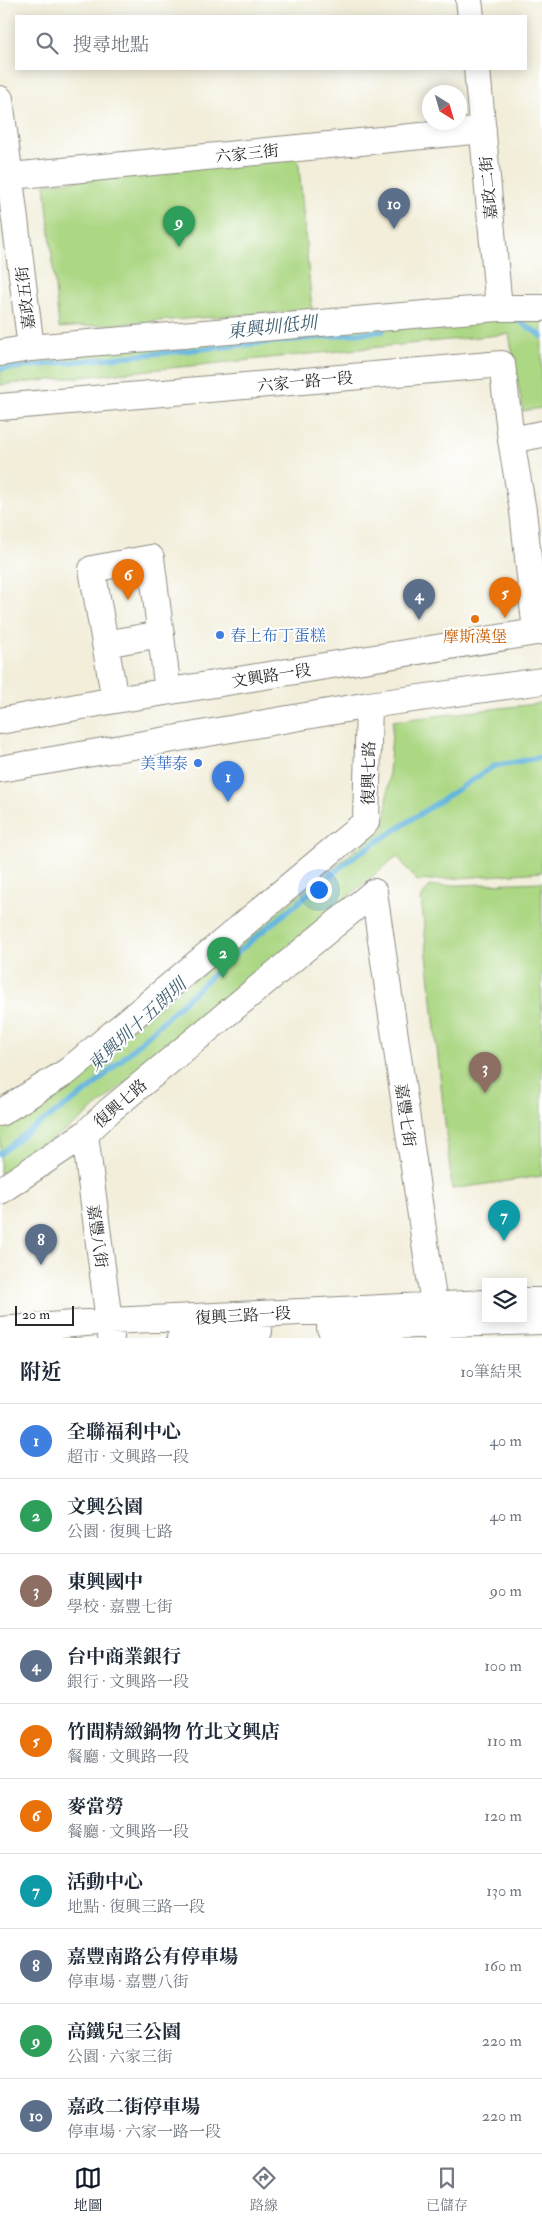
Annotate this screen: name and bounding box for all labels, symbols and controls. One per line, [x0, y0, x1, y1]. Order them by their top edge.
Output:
search box [15, 15, 527, 70]
icon: search [33, 29, 61, 57]
text: 搜尋地點 [73, 33, 149, 57]
north arrow [422, 85, 467, 130]
street label: 六家三街 [214, 141, 280, 167]
street label: 嘉政二街 [476, 155, 502, 221]
pin: 10 [378, 188, 410, 229]
pin: 9 [163, 206, 195, 247]
street label: 嘉政五街 [12, 265, 40, 331]
water label: 東興圳低圳 [226, 311, 321, 344]
street label: 六家一路一段 [256, 368, 354, 396]
pin: 6 [112, 559, 144, 600]
pin: 5 [489, 577, 521, 618]
pin: 4 [403, 579, 435, 620]
marker: 摩斯漢堡 [469, 613, 481, 625]
place label: 春上布丁蛋糕 [230, 626, 326, 646]
place label: 摩斯漢堡 [443, 627, 507, 647]
marker: 春上布丁蛋糕 [214, 629, 226, 641]
street label: 文興路一段 [230, 660, 312, 692]
street label: 復興七路 [358, 741, 380, 805]
place label: 美華泰 [140, 754, 188, 774]
marker: 美華泰 [192, 757, 204, 769]
pin: 1 [212, 761, 244, 802]
your location [306, 877, 332, 903]
pin: 2 [207, 937, 239, 978]
water label: 東興圳十五朗圳 [83, 972, 193, 1077]
pin: 3 [469, 1052, 501, 1093]
street label: 復興七路 [90, 1075, 151, 1132]
street label: 嘉豐七街 [391, 1082, 419, 1148]
pin: 7 [488, 1200, 520, 1241]
street label: 嘉豐八街 [83, 1203, 111, 1269]
pin: 8 [25, 1224, 57, 1265]
map controls [482, 1278, 527, 1323]
button: layers [482, 1278, 527, 1323]
scale bar [15, 1303, 74, 1326]
street label: 復興三路一段 [195, 1303, 292, 1328]
text: 20 m [22, 1306, 50, 1323]
text: 附近 [20, 1359, 62, 1386]
text: 10筆結果 [460, 1362, 522, 1382]
text: 全聯福利中心 [67, 1420, 181, 1444]
text: 1 [33, 1431, 39, 1451]
text: 40 m [489, 1431, 522, 1451]
text: 超市 · 文興路一段 [67, 1447, 189, 1467]
text: 文興公園 [67, 1495, 143, 1519]
text: 2 [32, 1506, 40, 1526]
text: 40 m [489, 1506, 522, 1526]
text: 公園 · 復興七路 [67, 1522, 173, 1542]
text: 東興國中 [67, 1570, 143, 1594]
text: 3 [33, 1581, 39, 1601]
text: 90 m [490, 1581, 522, 1601]
text: 學校 · 嘉豐七街 [67, 1597, 173, 1617]
text: 台中商業銀行 [67, 1645, 181, 1669]
text: 4 [32, 1656, 40, 1676]
text: 100 m [484, 1656, 522, 1676]
text: 銀行 · 文興路一段 [67, 1672, 189, 1692]
text: 竹間精緻鍋物 竹北文興店 [67, 1720, 280, 1744]
text: 5 [32, 1731, 40, 1751]
text: 110 m [487, 1731, 522, 1751]
text: 餐廳 · 文興路一段 [67, 1747, 189, 1767]
text: 麥當勞 [67, 1795, 124, 1819]
text: 6 [32, 1806, 40, 1826]
text: 120 m [484, 1806, 522, 1826]
text: 餐廳 · 文興路一段 [67, 1822, 189, 1842]
text: 活動中心 [67, 1870, 143, 1894]
text: 7 [32, 1881, 40, 1901]
text: 130 m [486, 1881, 522, 1901]
text: 地點 · 復興三路一段 [67, 1897, 205, 1917]
text: 嘉豐南路公有停車場 [67, 1945, 238, 1969]
text: 8 [32, 1956, 40, 1976]
text: 160 m [484, 1956, 522, 1976]
text: 停車場 · 嘉豐八街 [67, 1972, 189, 1992]
text: 高鐵兒三公園 [67, 2020, 181, 2044]
text: 9 [32, 2031, 40, 2051]
text: 220 m [482, 2031, 522, 2051]
text: 公園 · 六家三街 [67, 2047, 173, 2067]
text: 嘉政二街停車場 [67, 2095, 200, 2119]
text: 10 [29, 2106, 43, 2126]
text: 220 m [482, 2106, 522, 2126]
text: 停車場 · 六家一路一段 [67, 2122, 221, 2142]
tab: 地圖 [74, 2164, 102, 2214]
tab: 路線 [250, 2164, 278, 2214]
tab: 已儲存 [426, 2164, 468, 2214]

